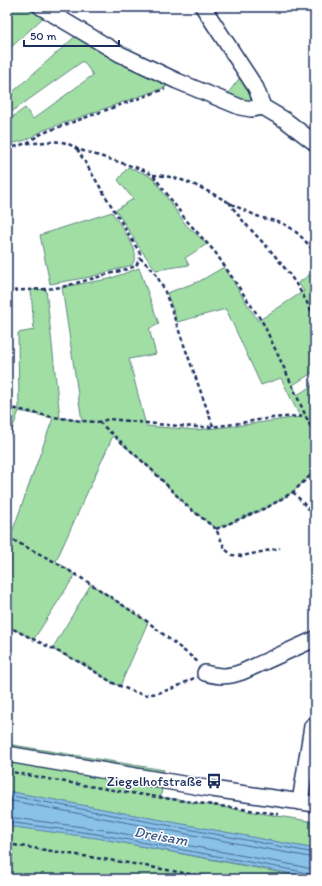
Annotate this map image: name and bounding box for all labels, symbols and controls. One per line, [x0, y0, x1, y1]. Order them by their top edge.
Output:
scale bar [24, 22, 119, 48]
text: 50 m [30, 29, 56, 43]
bus stop icon: Ziegelhofstraße [205, 772, 223, 790]
place label: Ziegelhofstraße [107, 773, 202, 790]
water label: Dreisam [133, 822, 189, 850]

